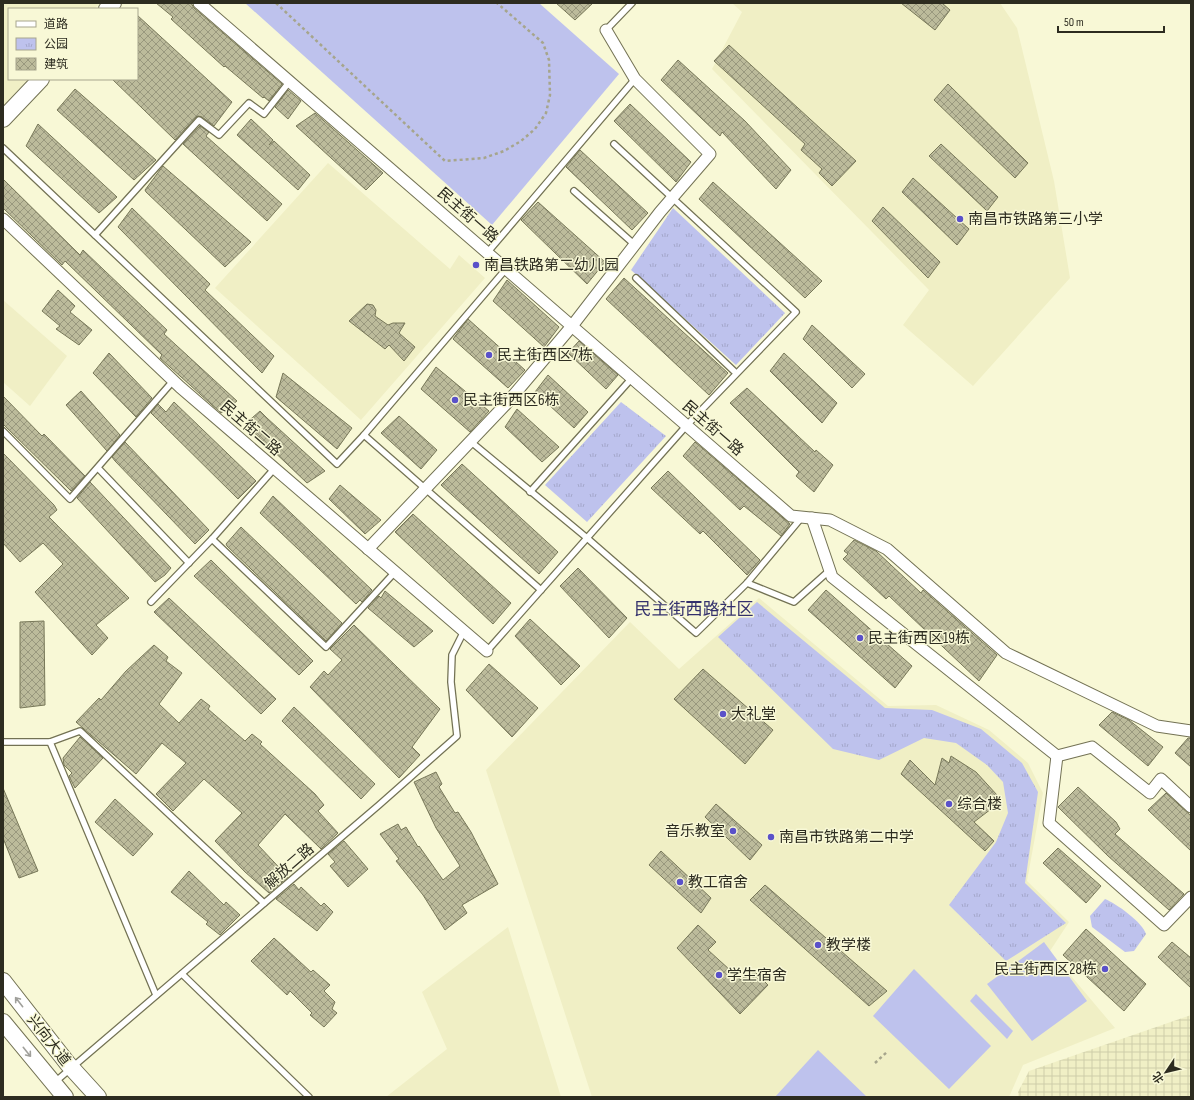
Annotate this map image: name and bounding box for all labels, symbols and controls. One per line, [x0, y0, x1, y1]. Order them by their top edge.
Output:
legend [8, 8, 138, 80]
scale bar [1058, 8, 1164, 34]
text: 50 m [1064, 15, 1084, 30]
text: 道路 [44, 17, 68, 32]
text: 公园 [44, 37, 68, 52]
text: 建筑 [44, 57, 68, 72]
street label: 民主街一路 [433, 184, 502, 247]
place label: 南昌市铁路第三小学 [968, 210, 1103, 229]
marker: 南昌市铁路第三小学 [955, 214, 965, 224]
place label: 南昌铁路第二幼儿园 [484, 256, 619, 275]
marker: 南昌铁路第二幼儿园 [471, 260, 481, 270]
place label: 民主街西区7栋 [497, 346, 593, 365]
marker: 民主街西区7栋 [484, 350, 494, 360]
place label: 民主街西区6栋 [463, 391, 560, 410]
marker: 民主街西区6栋 [450, 395, 460, 405]
street label: 民主街二路 [216, 397, 285, 460]
street label: 民主街一路 [678, 397, 747, 460]
district label: 民主街西路社区 [635, 600, 754, 620]
place label: 民主街西区19栋 [868, 629, 970, 648]
marker: 民主街西区19栋 [855, 633, 865, 643]
place label: 大礼堂 [731, 705, 776, 724]
marker: 大礼堂 [718, 709, 728, 719]
place label: 综合楼 [957, 795, 1002, 814]
marker: 综合楼 [944, 799, 954, 809]
place label: 音乐教室 [665, 822, 725, 841]
marker: 音乐教室 [728, 826, 738, 836]
place label: 南昌市铁路第二中学 [779, 828, 914, 847]
marker: 南昌市铁路第二中学 [766, 832, 776, 842]
street label: 解放二路 [260, 840, 318, 893]
place label: 教工宿舍 [688, 873, 748, 892]
marker: 教工宿舍 [675, 877, 685, 887]
place label: 教学楼 [826, 936, 871, 955]
marker: 教学楼 [813, 940, 823, 950]
place label: 民主街西区28栋 [994, 960, 1097, 979]
marker: 民主街西区28栋 [1100, 964, 1110, 974]
place label: 学生宿舍 [727, 966, 787, 985]
marker: 学生宿舍 [714, 970, 724, 980]
one-way arrow [15, 997, 24, 1008]
street label: 兴向大道 [23, 1011, 75, 1070]
one-way arrow [23, 1047, 32, 1058]
north arrow [1146, 1052, 1186, 1092]
text: 北 [1150, 1069, 1167, 1086]

